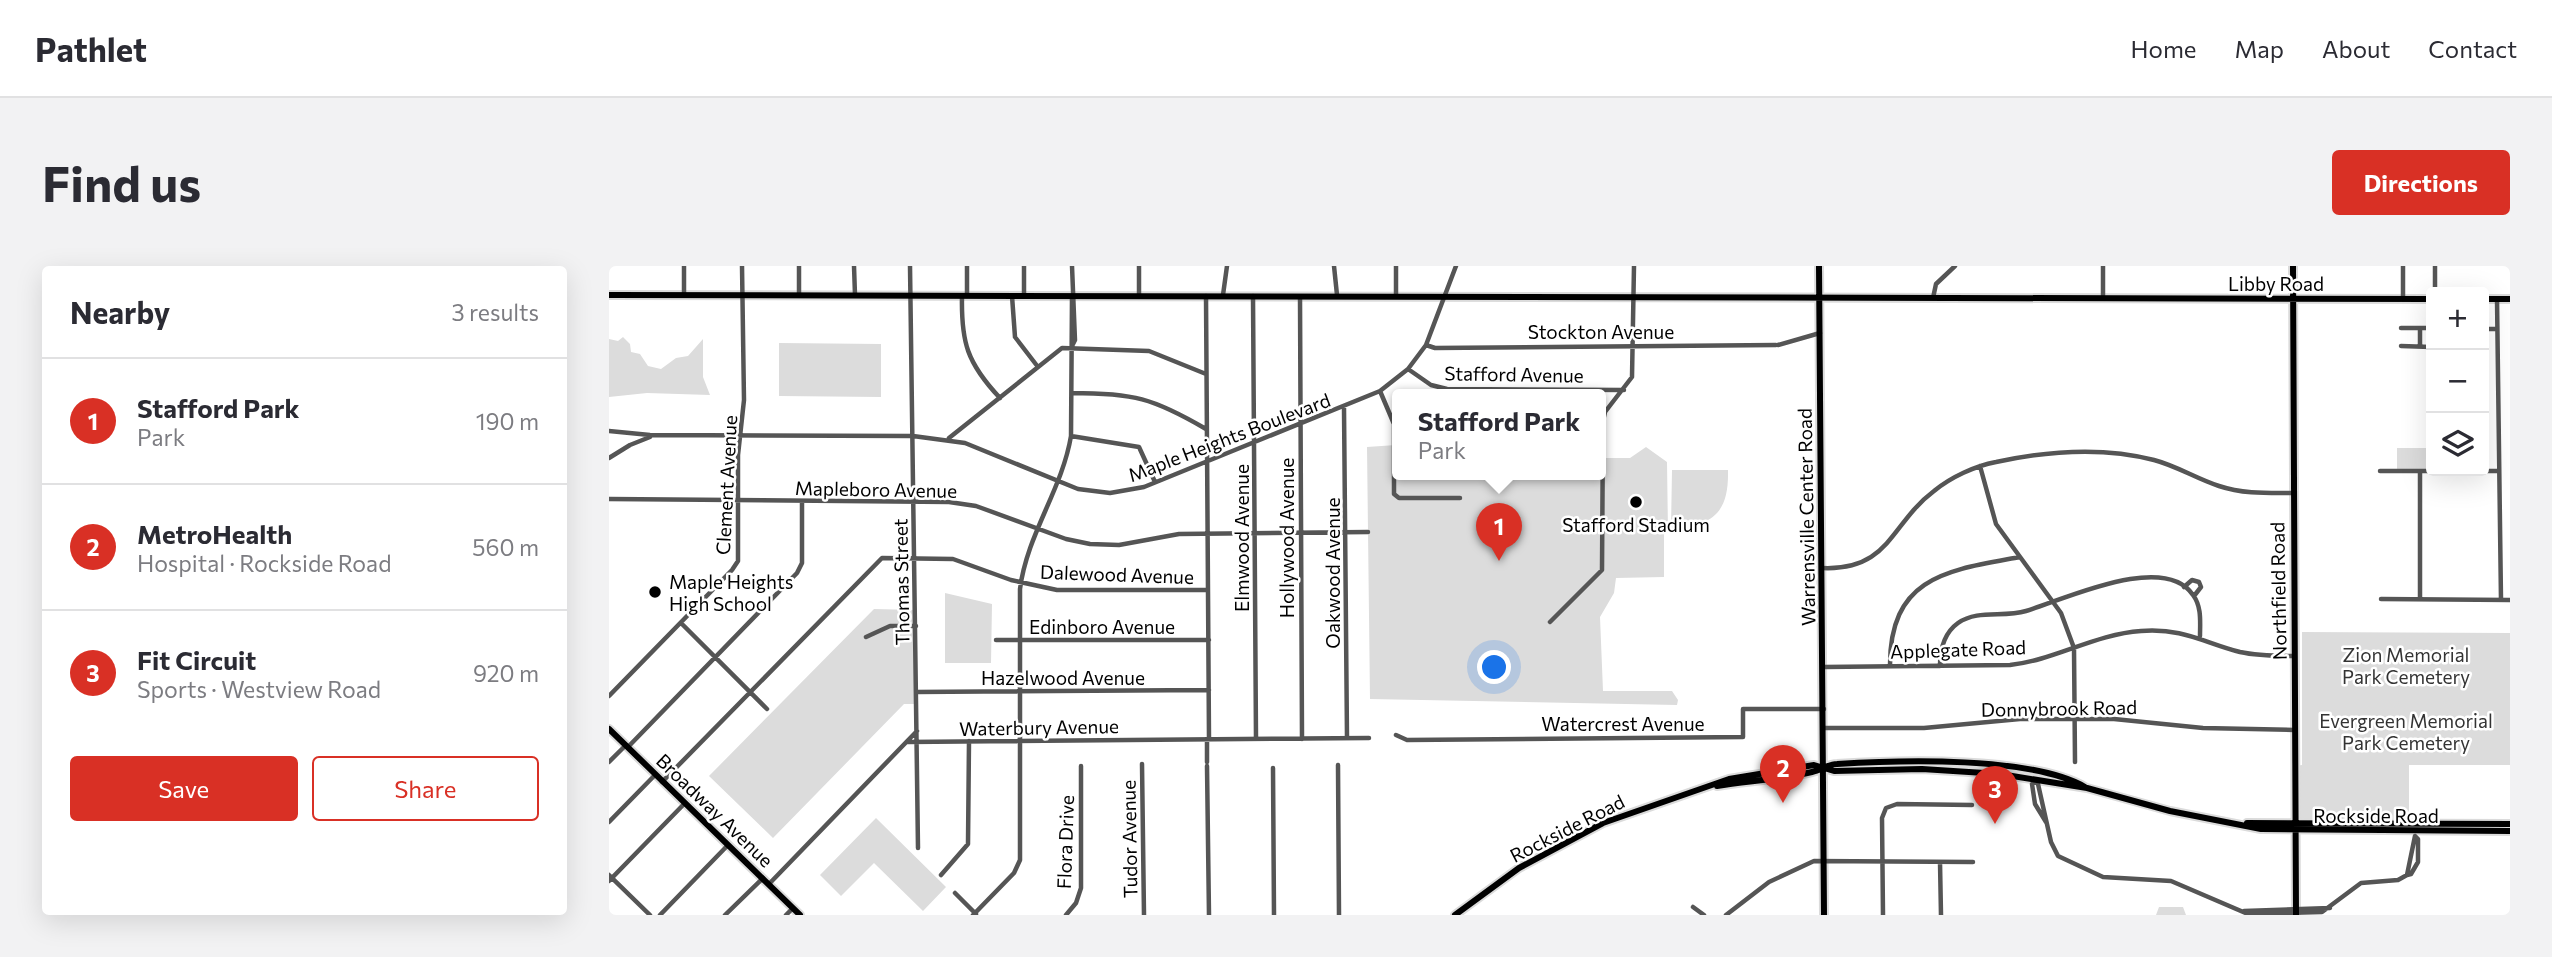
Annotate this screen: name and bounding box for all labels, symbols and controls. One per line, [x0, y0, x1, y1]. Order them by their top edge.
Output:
text: Pathlet [35, 28, 147, 69]
text: Home [2131, 34, 2197, 63]
text: Map [2235, 34, 2284, 63]
text: About [2322, 34, 2390, 63]
text: Contact [2428, 34, 2517, 63]
button: Directions [2332, 150, 2510, 215]
text: Find us [42, 152, 201, 212]
street label: Libby Road [2228, 272, 2324, 295]
map controls [2426, 287, 2489, 476]
button: + [2426, 287, 2489, 350]
text: Nearby [70, 293, 170, 330]
text: 3 results [452, 298, 539, 326]
street label: Stockton Avenue [1528, 320, 1674, 343]
button: − [2426, 350, 2489, 413]
street label: Stafford Avenue [1444, 361, 1584, 387]
street label: Maple Heights Boulevard [1125, 388, 1333, 486]
popup [1392, 389, 1606, 480]
text: Stafford Park [137, 392, 300, 423]
text: Stafford Park [1418, 405, 1580, 436]
text: 1 [88, 407, 98, 435]
text: 190 m [476, 407, 539, 435]
street label: Warrensville Center Road [1793, 408, 1819, 626]
button: layers [2426, 413, 2489, 476]
street label: Clement Avenue [711, 414, 741, 556]
text: Park [137, 423, 185, 451]
text: Park [1418, 436, 1466, 464]
street label: Hollywood Avenue [1275, 458, 1298, 618]
street label: Elmwood Avenue [1230, 464, 1253, 612]
street label: Mapleboro Avenue [795, 476, 957, 502]
marker: Stafford Stadium [1628, 494, 1644, 510]
street label: Oakwood Avenue [1321, 497, 1344, 649]
pin: 1 [1476, 503, 1522, 561]
place label: Stafford Stadium [1562, 513, 1710, 536]
text: MetroHealth [137, 518, 292, 549]
street label: Thomas Street [888, 518, 914, 646]
street label: Northfield Road [2265, 522, 2291, 660]
text: 2 [86, 533, 100, 561]
text: 560 m [472, 533, 539, 561]
text: Hospital · Rockside Road [137, 549, 391, 577]
street label: Dalewood Avenue [1040, 560, 1194, 588]
place label: Maple Heights High School [669, 570, 793, 615]
marker: Maple Heights High School [647, 584, 663, 600]
street label: Edinboro Avenue [1029, 615, 1175, 638]
street label: Applegate Road [1890, 635, 2026, 663]
park label: Zion Memorial Park Cemetery [2342, 643, 2470, 688]
text: Fit Circuit [137, 644, 256, 675]
your location [1477, 650, 1511, 684]
text: 3 [86, 659, 100, 687]
text: 920 m [473, 659, 539, 687]
street label: Hazelwood Avenue [981, 666, 1145, 689]
text: Sports · Westview Road [137, 675, 381, 703]
street label: Donnybrook Road [1981, 695, 2137, 721]
park label: Evergreen Memorial Park Cemetery [2319, 709, 2493, 754]
street label: Watercrest Avenue [1541, 712, 1705, 735]
street label: Waterbury Avenue [959, 714, 1119, 740]
pin: 2 [1760, 745, 1806, 803]
street label: Broadway Avenue [652, 748, 778, 872]
button: Save [70, 756, 298, 821]
button: Share [312, 756, 539, 821]
pin: 3 [1972, 766, 2018, 824]
street label: Tudor Avenue [1116, 780, 1142, 898]
street label: Rockside Road [1506, 789, 1628, 867]
street label: Flora Drive [1052, 795, 1078, 889]
street label: Rockside Road [2313, 804, 2439, 827]

